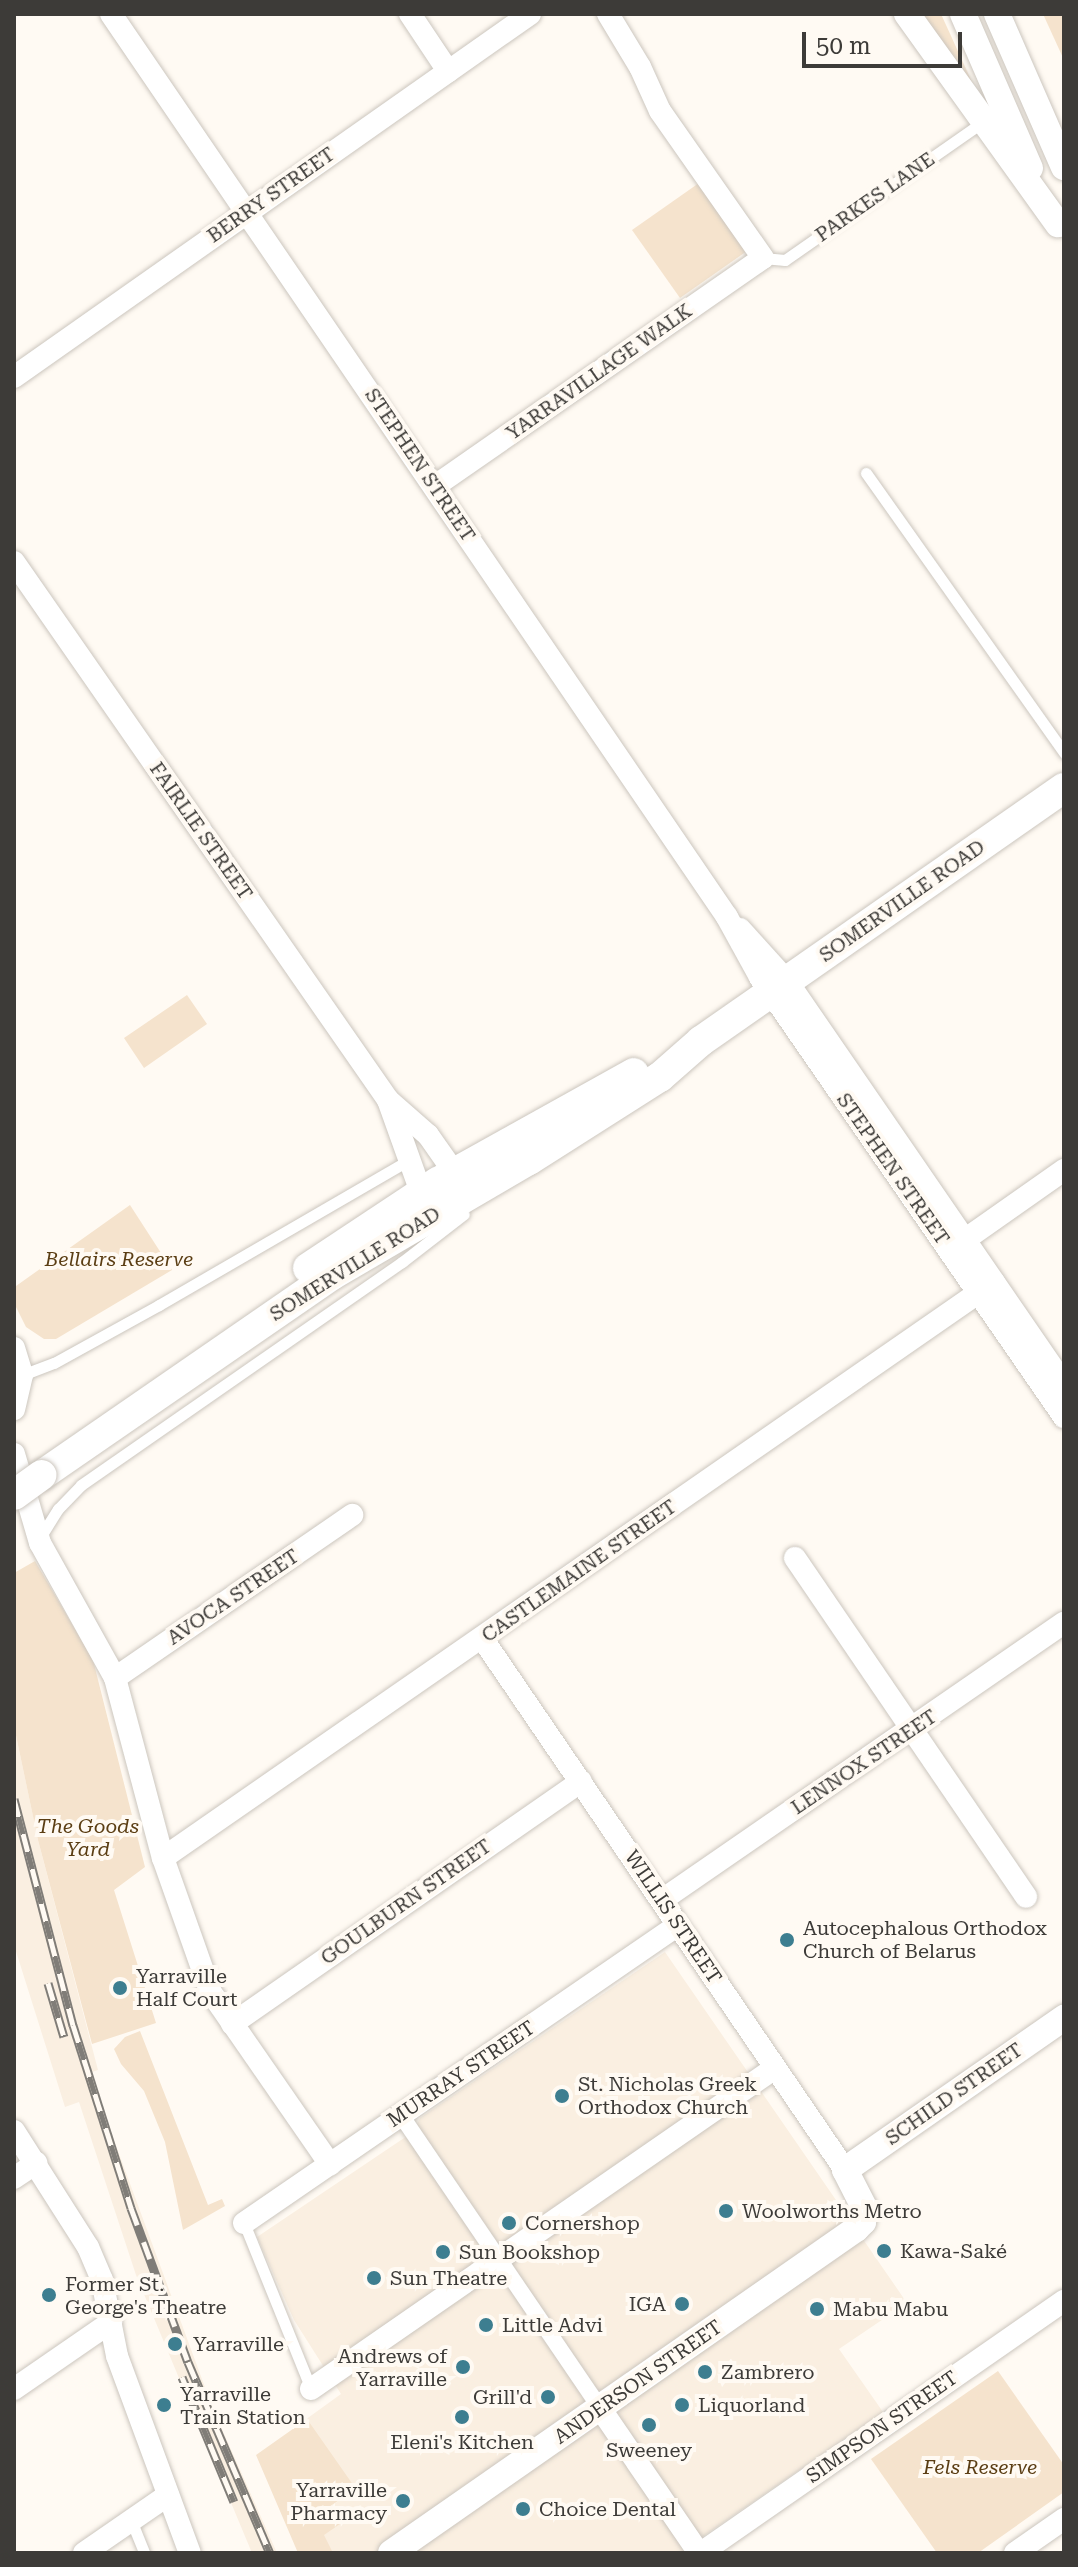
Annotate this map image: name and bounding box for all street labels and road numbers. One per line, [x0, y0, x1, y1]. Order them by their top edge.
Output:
street label: BERRY STREET [203, 142, 339, 248]
street label: PARKES LANE [811, 147, 939, 247]
street label: YARRAVILLAGE WALK [502, 299, 696, 445]
street label: STEPHEN STREET [360, 384, 480, 546]
street label: FAIRLIE STREET [145, 757, 257, 905]
street label: SOMERVILLE ROAD [815, 835, 989, 967]
street label: STEPHEN STREET [832, 1088, 954, 1250]
street label: SOMERVILLE ROAD [265, 1202, 445, 1326]
street label: CASTLEMAINE STREET [477, 1495, 681, 1647]
street label: AVOCA STREET [163, 1544, 303, 1650]
street label: LENNOX STREET [787, 1704, 941, 1820]
street label: GOULBURN STREET [316, 1834, 496, 1970]
street label: WILLIS STREET [619, 1846, 727, 1988]
street label: MURRAY STREET [383, 2016, 539, 2132]
street label: SCHILD STREET [881, 2038, 1027, 2150]
street label: ANDERSON STREET [549, 2315, 727, 2449]
street label: SIMPSON STREET [802, 2366, 962, 2488]

